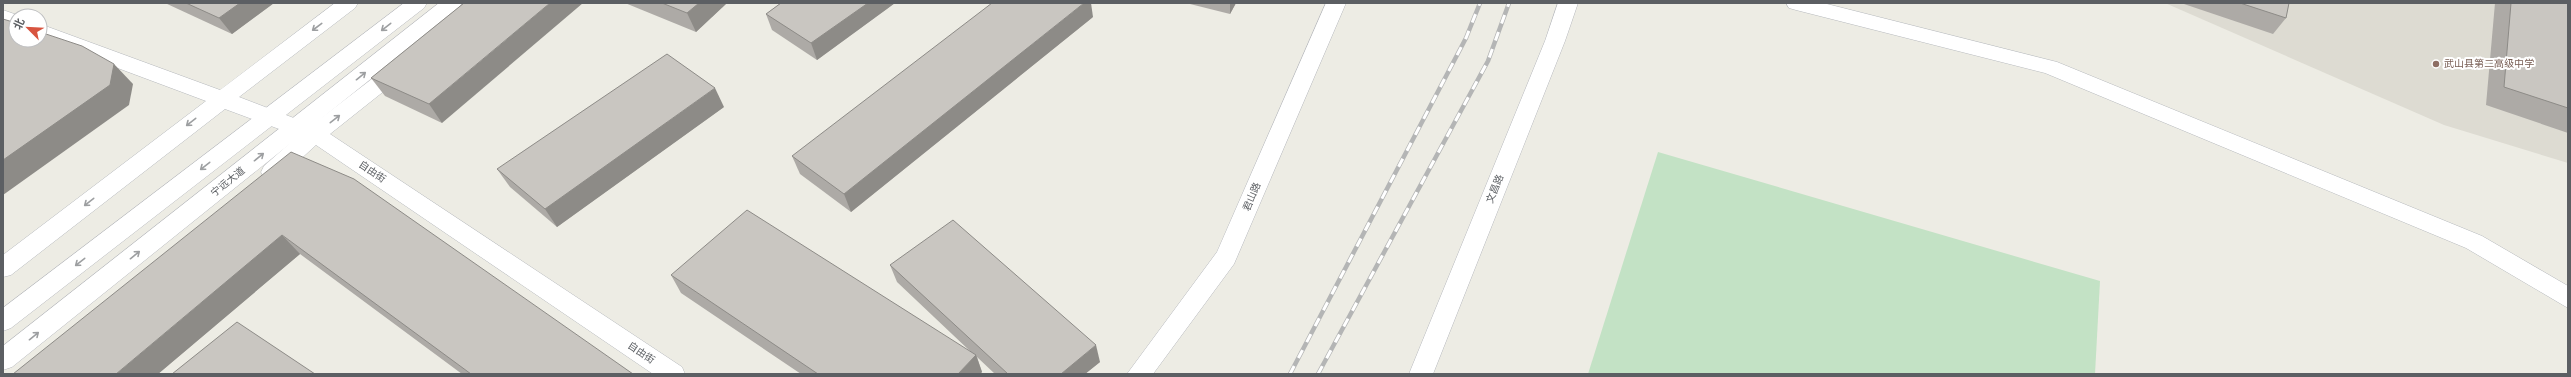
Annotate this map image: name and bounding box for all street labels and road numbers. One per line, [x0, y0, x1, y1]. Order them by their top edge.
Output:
street label: 自由街 [356, 158, 388, 186]
street label: 宁远大道 [208, 164, 248, 200]
street label: 文昌路 [1483, 172, 1507, 206]
street label: 君山路 [1240, 180, 1264, 214]
street label: 自由街 [625, 339, 657, 367]

